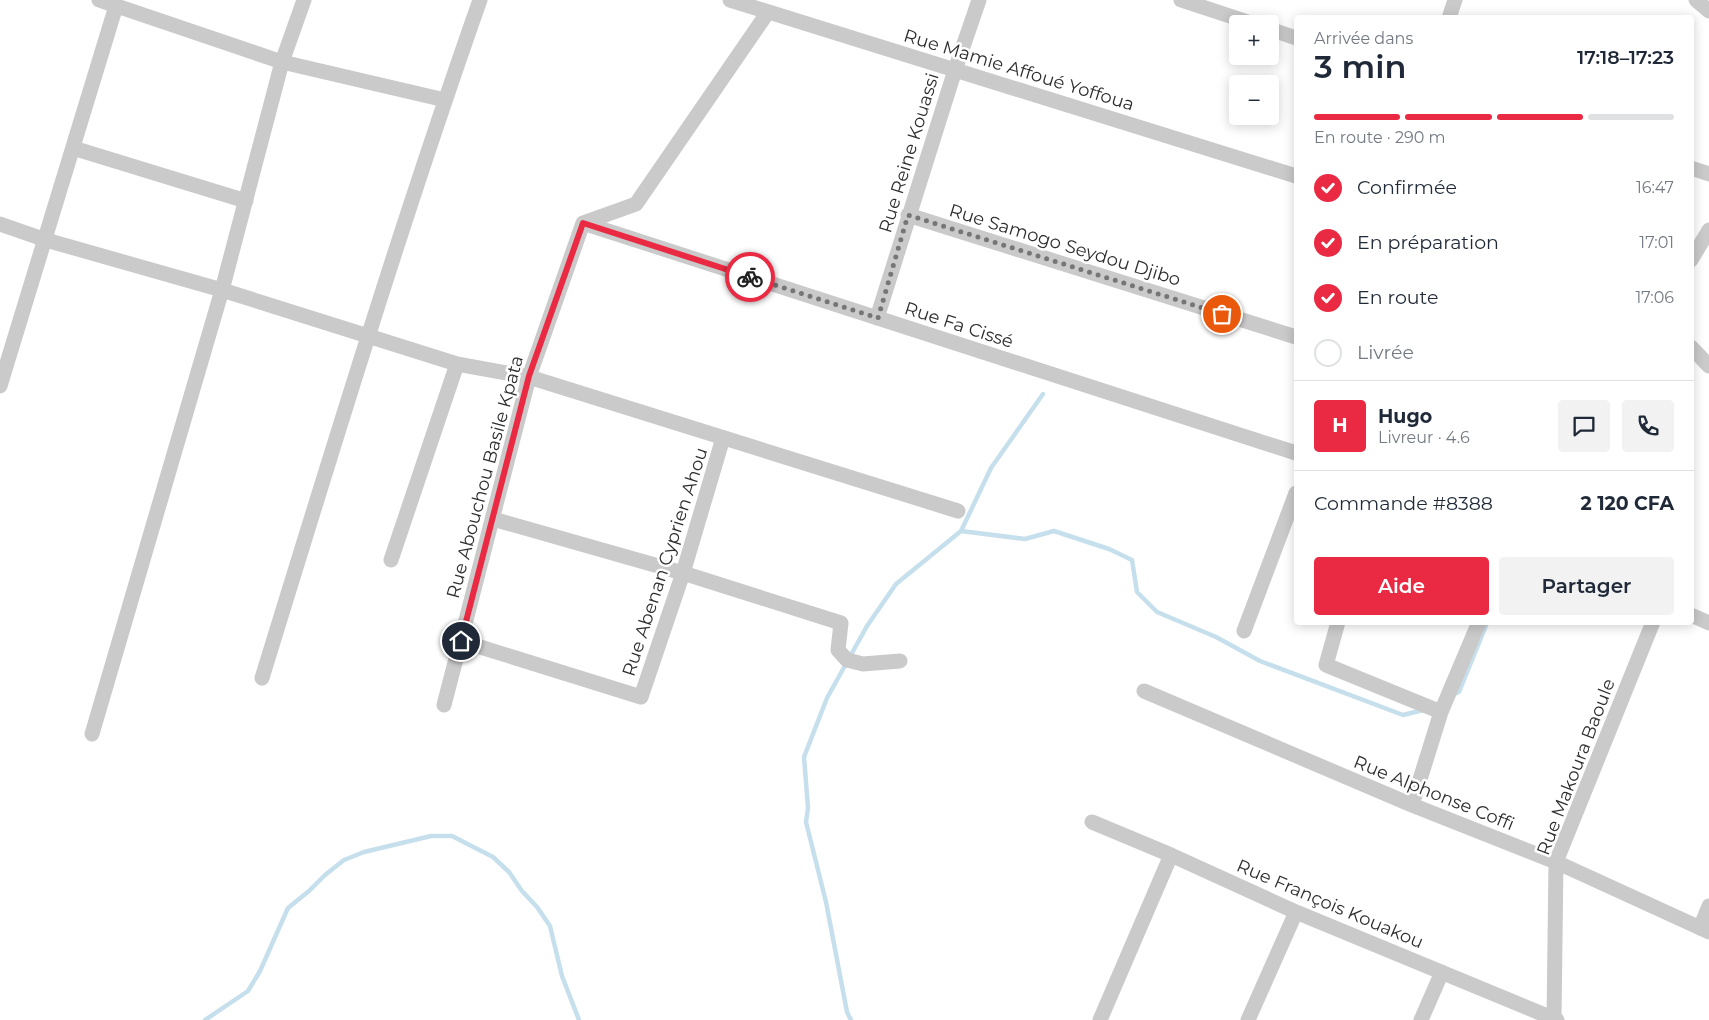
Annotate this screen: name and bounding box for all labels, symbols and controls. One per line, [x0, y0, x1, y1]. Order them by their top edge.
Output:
map controls [1229, 15, 1279, 125]
button: + [1229, 15, 1279, 65]
street label: Rue Mamie Affoué Yoffoua [901, 24, 1137, 116]
text: Arrivée dans [1314, 29, 1413, 48]
text: 17:18–17:23 [1577, 46, 1674, 69]
text: 3 min [1314, 47, 1406, 86]
street label: Rue Reine Kouassi [874, 70, 944, 236]
button: − [1229, 75, 1279, 125]
text: En route · 290 m [1314, 128, 1446, 147]
icon: check [1314, 174, 1342, 202]
text: Confirmée [1357, 176, 1457, 199]
text: 16:47 [1636, 178, 1674, 197]
street label: Rue Samogo Seydou Djibo [947, 199, 1183, 291]
icon: check [1314, 229, 1342, 257]
text: En préparation [1357, 231, 1499, 254]
text: 17:01 [1639, 233, 1674, 252]
courier [725, 252, 775, 302]
icon: bike [736, 263, 764, 291]
icon: check [1314, 284, 1342, 312]
text: En route [1357, 286, 1438, 309]
text: 17:06 [1635, 288, 1674, 307]
pin [1201, 293, 1243, 335]
street label: Rue Fa Cissé [902, 297, 1016, 353]
icon: bag [1208, 300, 1236, 328]
text: Livrée [1357, 341, 1414, 364]
street label: Rue Abouchou Basile Kpata [442, 353, 528, 601]
button: chat [1558, 400, 1610, 452]
button: phone [1622, 400, 1674, 452]
text: Hugo [1378, 405, 1432, 428]
text: H [1332, 414, 1348, 437]
text: Livreur · 4.6 [1378, 428, 1470, 447]
street label: Rue Abenan Cyprien Ahou [618, 445, 712, 679]
text: Commande #8388 [1314, 492, 1493, 515]
text: 2 120 CFA [1581, 492, 1674, 515]
button: Aide [1314, 557, 1489, 615]
button: Partager [1499, 557, 1674, 615]
pin [440, 620, 482, 662]
icon: home [447, 627, 475, 655]
street label: Rue Makoura Baoule [1532, 675, 1620, 858]
street label: Rue Alphonse Coffi [1350, 751, 1518, 835]
street label: Rue François Kouakou [1233, 855, 1427, 953]

